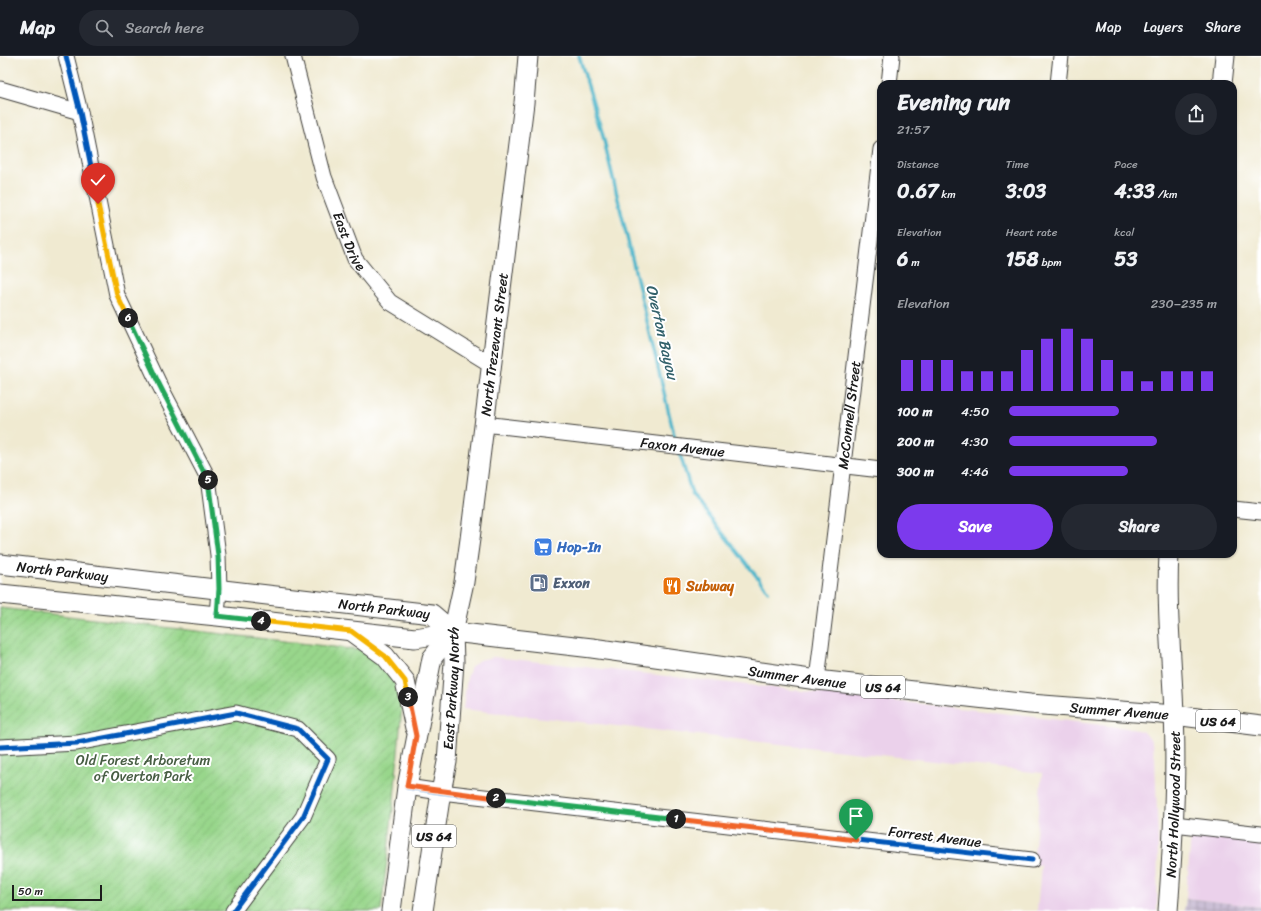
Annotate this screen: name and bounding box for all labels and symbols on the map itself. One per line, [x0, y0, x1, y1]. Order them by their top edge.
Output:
pin [81, 163, 115, 204]
street label: East Drive [326, 208, 373, 277]
street label: North Trezevant Street [473, 271, 515, 417]
water label: Overton Bayou [638, 282, 686, 384]
pin: 6 [118, 308, 138, 328]
street label: McConnell Street [830, 359, 868, 471]
street label: Faxon Avenue [639, 430, 726, 464]
pin: 5 [198, 470, 218, 490]
place label: Hop-In [556, 535, 601, 560]
supermarket icon: Hop-In [532, 536, 554, 558]
street label: North Parkway [15, 554, 110, 589]
place label: Exxon [553, 571, 590, 596]
fuel station icon: Exxon [528, 572, 550, 594]
place label: Subway [685, 574, 735, 599]
restaurant icon: Subway [661, 575, 683, 597]
street label: North Parkway [337, 591, 432, 626]
pin: 4 [251, 611, 271, 631]
street label: East Parkway North [435, 624, 467, 751]
street label: Summer Avenue [746, 658, 848, 696]
road number: US 64 [861, 676, 905, 698]
pin: 3 [398, 687, 418, 707]
street label: Summer Avenue [1069, 695, 1170, 727]
road number: US 64 [1196, 710, 1240, 732]
street label: North Hollywood Street [1158, 730, 1188, 878]
park label: Old Forest Arboretum of Overton Park [76, 748, 211, 789]
pin: 2 [486, 788, 506, 808]
pin [839, 799, 873, 840]
pin: 1 [666, 809, 686, 829]
street label: Forrest Avenue [887, 819, 983, 855]
road number: US 64 [412, 825, 456, 847]
scale bar [12, 883, 102, 902]

